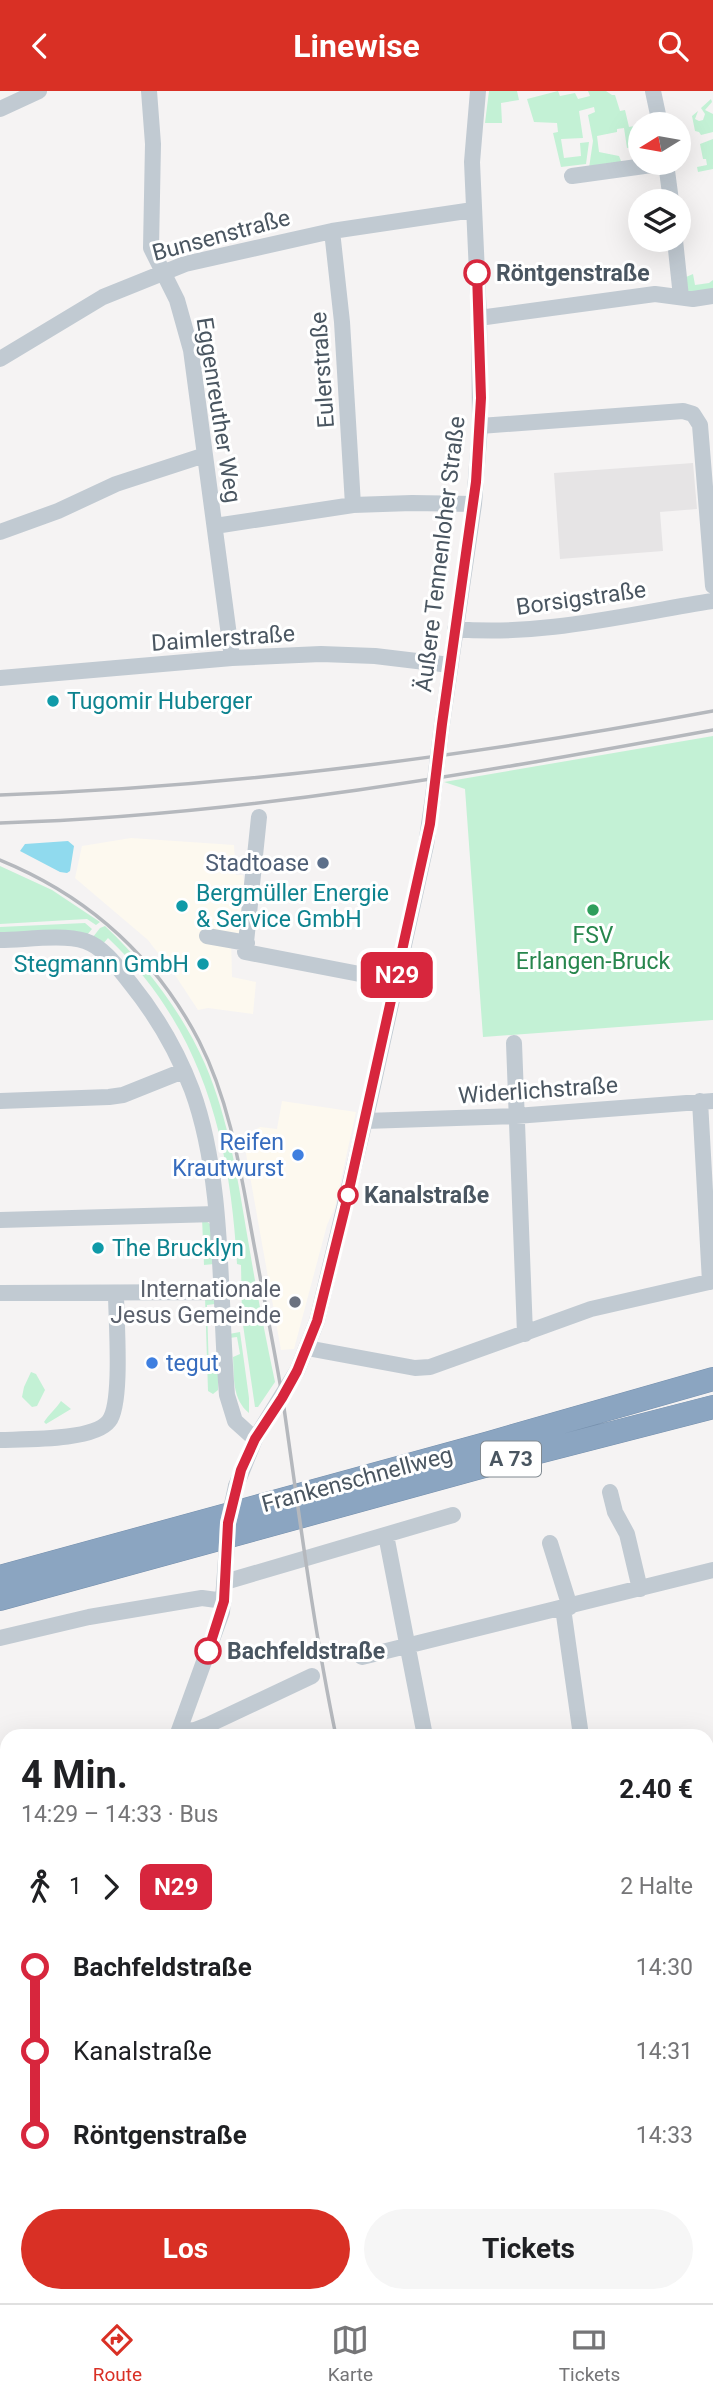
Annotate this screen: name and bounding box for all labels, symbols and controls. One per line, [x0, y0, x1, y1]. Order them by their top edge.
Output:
icon: back [21, 27, 59, 65]
text: Linewise [293, 27, 420, 65]
icon: search [654, 27, 692, 65]
north arrow [628, 112, 691, 175]
map controls [628, 112, 691, 252]
button: layers [628, 189, 691, 252]
street label: Bunsenstraße [149, 204, 293, 267]
marker: Röntgenstraße [464, 260, 490, 286]
place label: Röntgenstraße [496, 260, 650, 287]
street label: Eulerstraße [305, 311, 340, 429]
street label: Eggenreuther Weg [191, 316, 246, 505]
street label: Äußere Tennenloher Straße [410, 415, 471, 693]
street label: Borsigstraße [514, 576, 648, 621]
street label: Daimlerstraße [150, 620, 296, 657]
place label: Tugomir Huberger [67, 688, 253, 715]
marker: Tugomir Huberger [45, 693, 61, 709]
place label: Stadtoase [205, 850, 309, 877]
marker: Stadtoase [315, 855, 331, 871]
place label: Bergmüller Energie & Service GmbH [196, 880, 389, 933]
marker: Bergmüller Energie & Service GmbH [174, 898, 190, 914]
marker: FSV Erlangen-Bruck [585, 902, 601, 918]
place label: FSV Erlangen-Bruck [516, 922, 671, 975]
place label: Stegmann GmbH [14, 951, 189, 978]
line badge: N29 [357, 952, 437, 998]
marker: Stegmann GmbH [195, 956, 211, 972]
text: N29 [375, 961, 419, 989]
street label: Widerlichstraße [457, 1071, 619, 1110]
place label: Reifen Krautwurst [172, 1129, 284, 1182]
marker: Reifen Krautwurst [290, 1147, 306, 1163]
place label: Kanalstraße [364, 1182, 489, 1209]
marker: Kanalstraße [338, 1185, 358, 1205]
place label: The Brucklyn [112, 1235, 244, 1262]
marker: The Brucklyn [90, 1240, 106, 1256]
place label: Internationale Jesus Gemeinde [110, 1276, 281, 1329]
marker: Internationale Jesus Gemeinde [287, 1294, 303, 1310]
place label: tegut [166, 1350, 219, 1377]
marker: tegut [144, 1355, 160, 1371]
street label: Frankenschnellweg [259, 1441, 455, 1518]
road number: A 73 [481, 1441, 541, 1477]
marker: Bachfeldstraße [195, 1638, 221, 1664]
place label: Bachfeldstraße [227, 1638, 385, 1665]
text: 4 Min. [21, 1753, 128, 1797]
text: 2.40 € [619, 1774, 693, 1804]
text: 14:29 – 14:33 · Bus [21, 1801, 218, 1828]
icon: walk [21, 1868, 59, 1906]
icon: forward [92, 1868, 130, 1906]
text: 1 [69, 1873, 82, 1900]
text: N29 [154, 1873, 198, 1901]
text: 2 Halte [620, 1873, 693, 1900]
text: Bachfeldstraße [73, 1952, 252, 1982]
text: 14:30 [636, 1954, 693, 1981]
text: Kanalstraße [73, 2036, 212, 2066]
text: 14:31 [636, 2038, 693, 2065]
text: Röntgenstraße [73, 2120, 247, 2150]
text: 14:33 [636, 2122, 693, 2149]
button: Los [21, 2209, 350, 2289]
button: Tickets [364, 2209, 693, 2289]
tab: Route [93, 2321, 142, 2386]
tab: Karte [328, 2321, 373, 2386]
tab: Tickets [559, 2321, 620, 2386]

